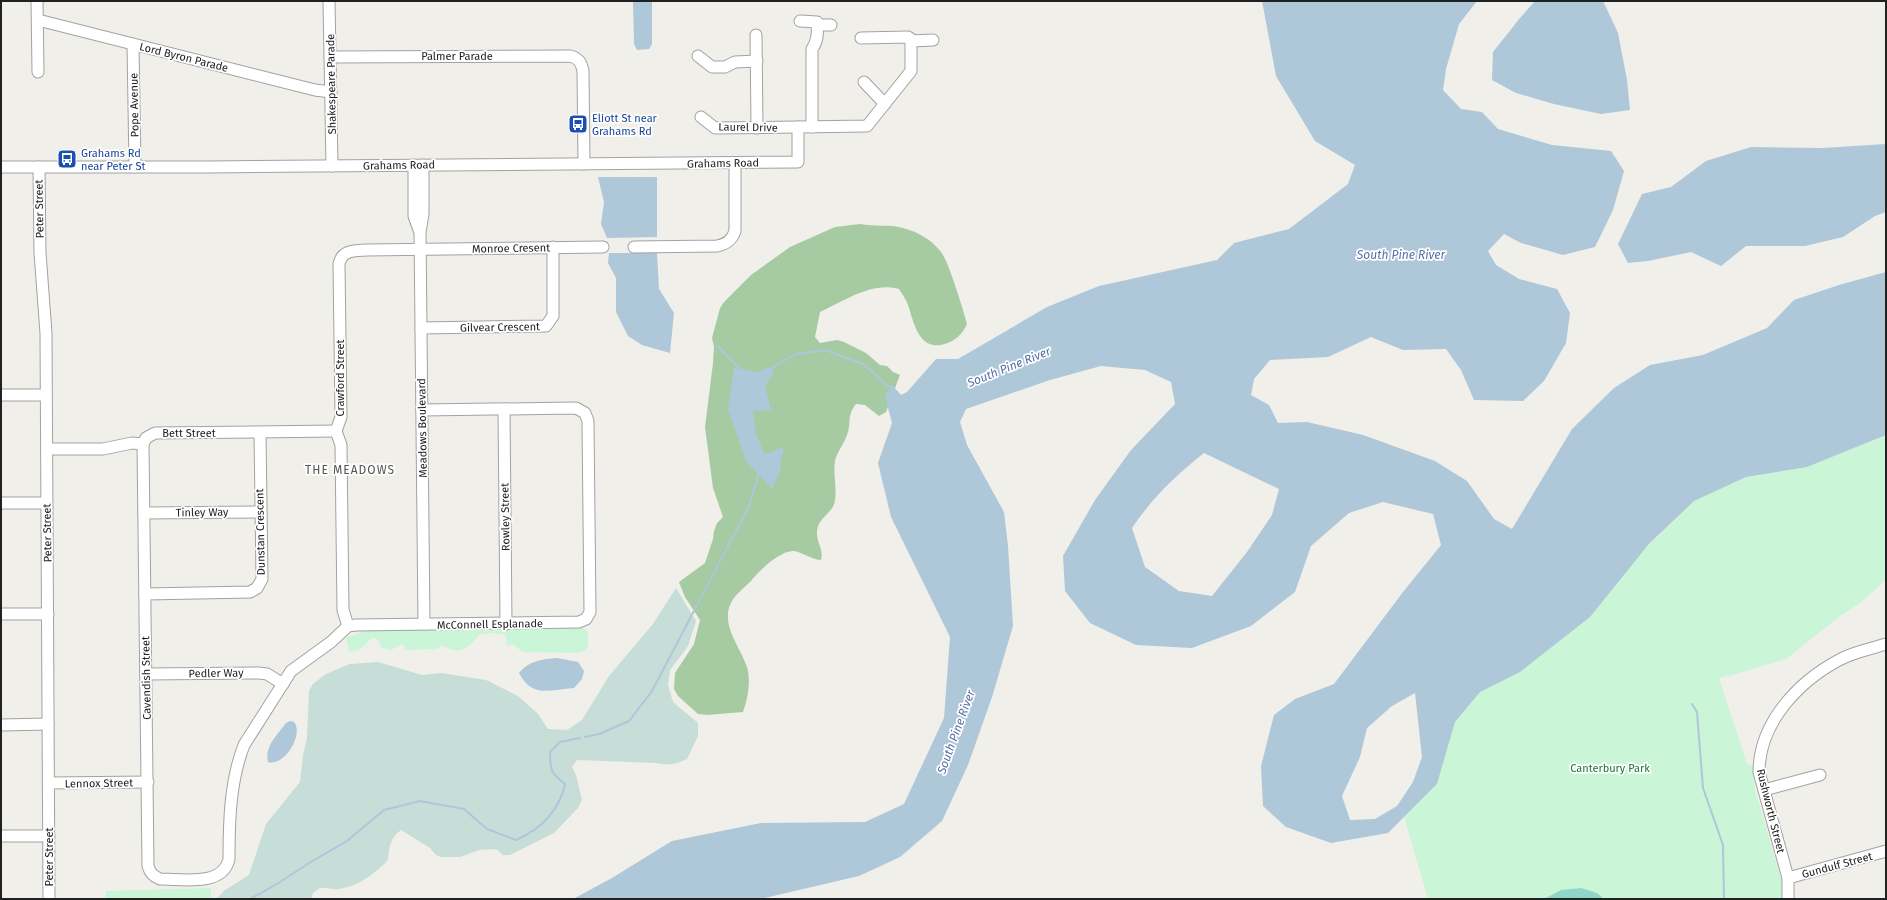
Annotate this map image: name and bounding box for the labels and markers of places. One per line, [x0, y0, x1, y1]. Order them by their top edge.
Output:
place label: Eliott St near Grahams Rd [592, 112, 658, 138]
bus stop icon: Eliott St near Grahams Rd [567, 113, 589, 135]
place label: Grahams Rd near Peter St [81, 147, 145, 173]
bus stop icon: Grahams Rd near Peter St [56, 148, 78, 170]

